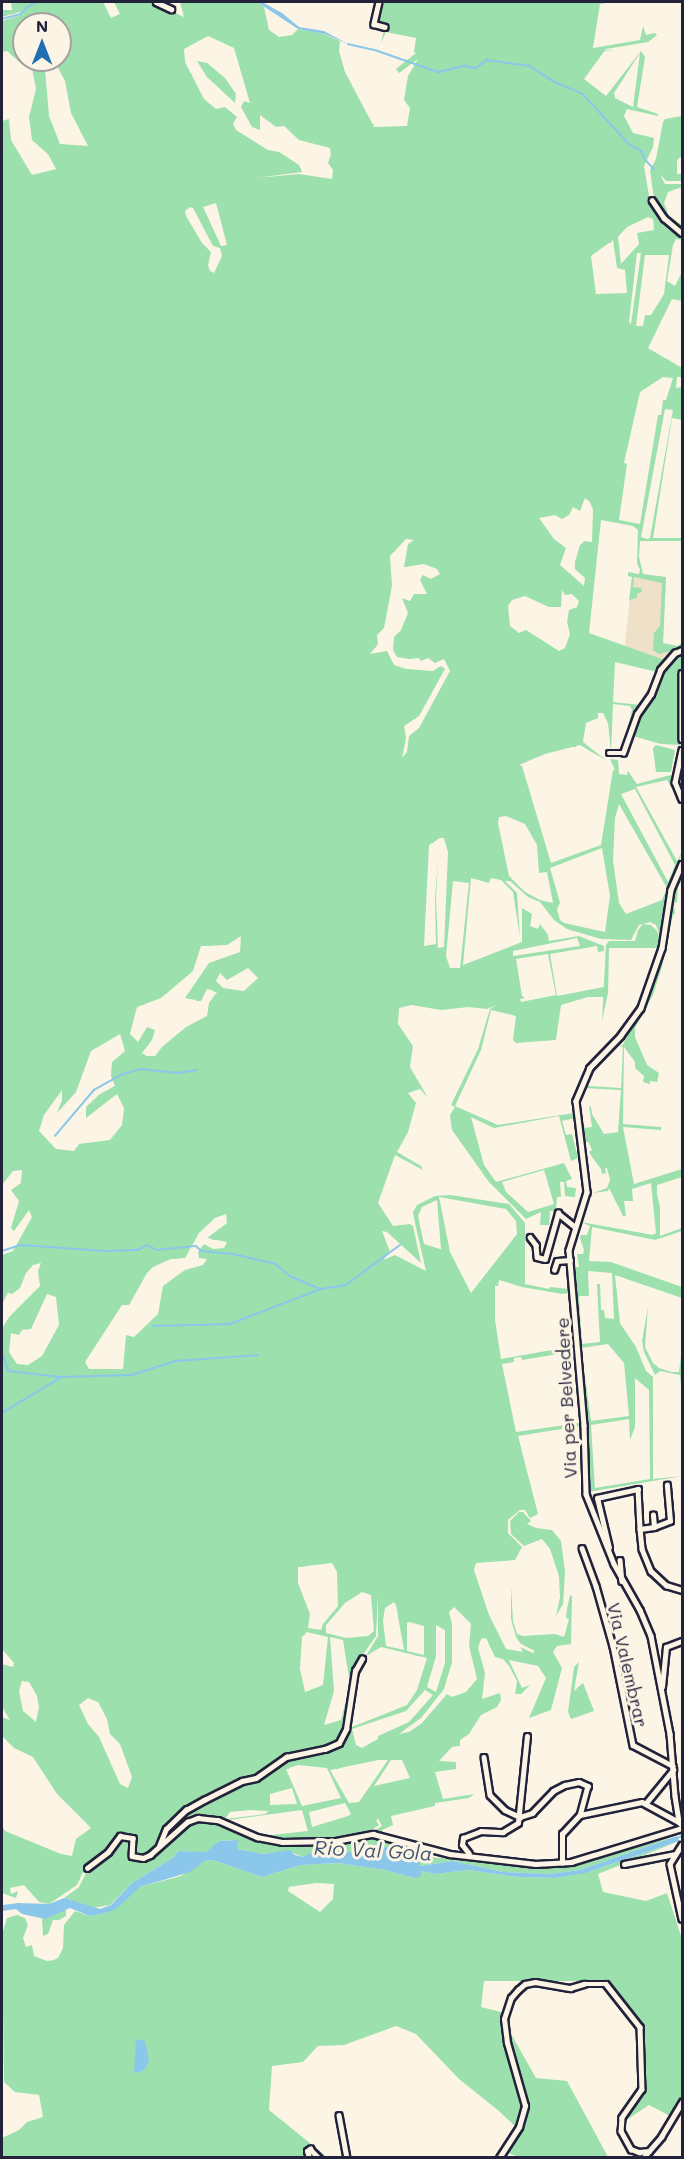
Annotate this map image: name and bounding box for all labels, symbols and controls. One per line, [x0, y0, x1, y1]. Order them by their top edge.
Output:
north arrow [12, 12, 72, 72]
text: N [36, 15, 48, 36]
street label: Via per Belvedere [551, 1317, 581, 1479]
street label: Via Valembrar [603, 1600, 653, 1730]
water label: Rio Val Gola [313, 1835, 433, 1865]

